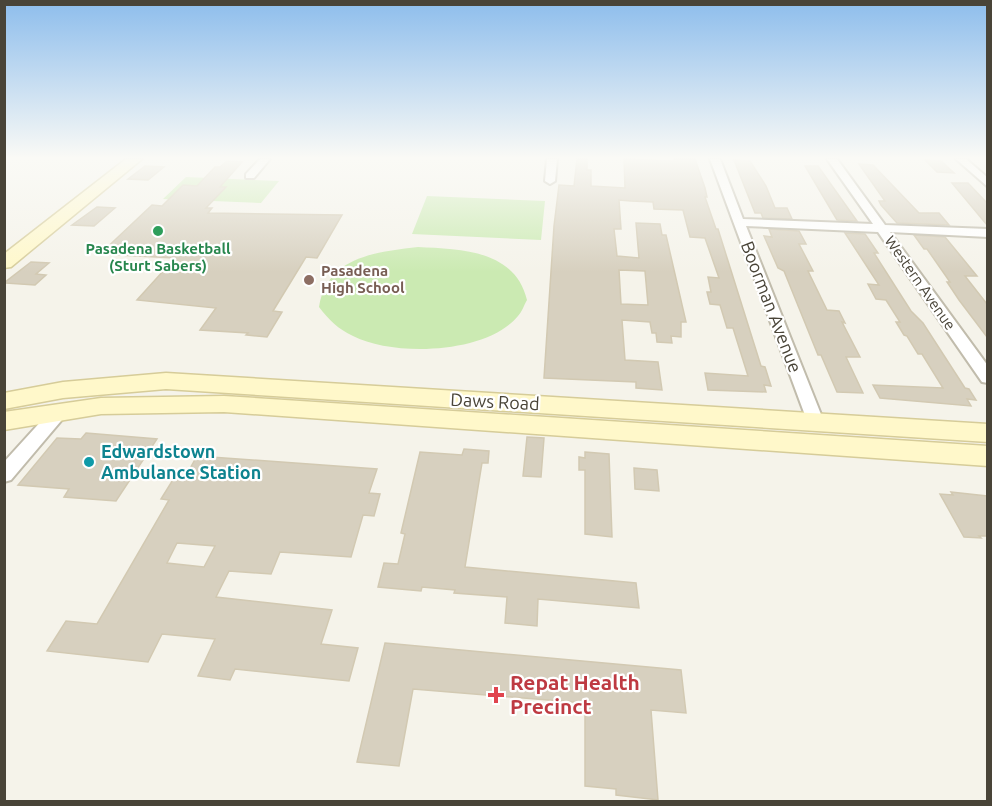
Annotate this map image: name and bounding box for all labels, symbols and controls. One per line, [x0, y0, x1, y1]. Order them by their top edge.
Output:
marker: Pasadena Basketball (Sturt Sabers) [151, 224, 165, 238]
street label: Western Avenue [882, 232, 959, 333]
street label: Boorman Avenue [738, 238, 806, 375]
place label: Pasadena Basketball (Sturt Sabers) [85, 240, 231, 274]
place label: Pasadena High School [321, 262, 405, 296]
marker: Pasadena High School [302, 273, 316, 287]
street label: Daws Road [450, 389, 540, 413]
place label: Edwardstown Ambulance Station [101, 441, 261, 482]
marker: Edwardstown Ambulance Station [82, 455, 96, 469]
place label: Repat Health Precinct [510, 670, 640, 718]
marker: Repat Health Precinct [487, 686, 505, 704]

